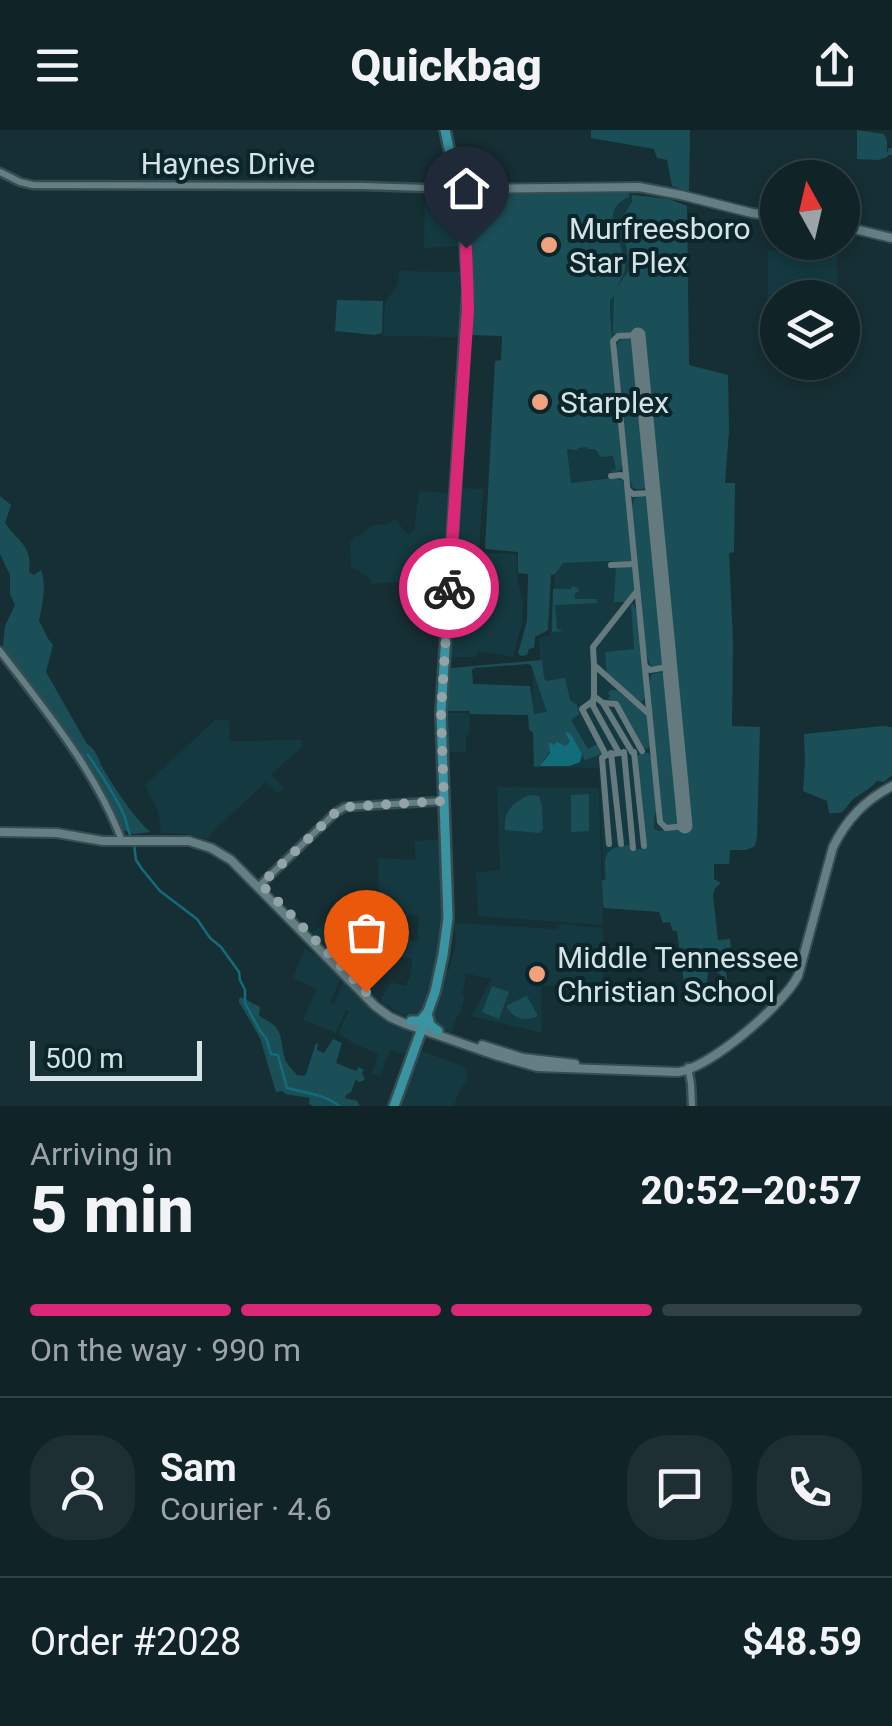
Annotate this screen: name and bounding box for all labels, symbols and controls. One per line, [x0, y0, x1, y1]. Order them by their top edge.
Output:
icon: menu [30, 38, 85, 93]
icon: share [807, 38, 862, 93]
text: Quickbag [350, 39, 542, 92]
street label: Haynes Drive [141, 146, 315, 181]
pin [424, 146, 509, 249]
north arrow [760, 160, 860, 260]
map controls [760, 160, 860, 380]
icon: home [439, 161, 494, 216]
place label: Murfreesboro Star Plex [569, 211, 751, 280]
marker: Murfreesboro Star Plex [538, 234, 560, 256]
button: layers [760, 280, 860, 380]
place label: Starplex [560, 385, 669, 420]
marker: Starplex [529, 391, 551, 413]
courier [399, 538, 499, 638]
icon: bike [422, 561, 477, 616]
pin [324, 890, 409, 993]
icon: bag [339, 905, 394, 960]
place label: Middle Tennessee Christian School [557, 940, 799, 1009]
marker: Middle Tennessee Christian School [526, 963, 548, 985]
scale bar [30, 1036, 202, 1080]
text: 500 m [45, 1042, 124, 1075]
text: Arriving in [30, 1135, 173, 1173]
text: 20:52–20:57 [641, 1169, 862, 1213]
text: 5 min [30, 1172, 194, 1248]
text: On the way · 990 m [30, 1331, 301, 1369]
button: person [30, 1435, 135, 1540]
button: chat [627, 1435, 732, 1540]
button: phone [757, 1435, 862, 1540]
text: Sam [160, 1446, 237, 1490]
text: Courier · 4.6 [160, 1490, 332, 1528]
text: Order #2028 [30, 1620, 241, 1664]
text: $48.59 [742, 1620, 862, 1664]

